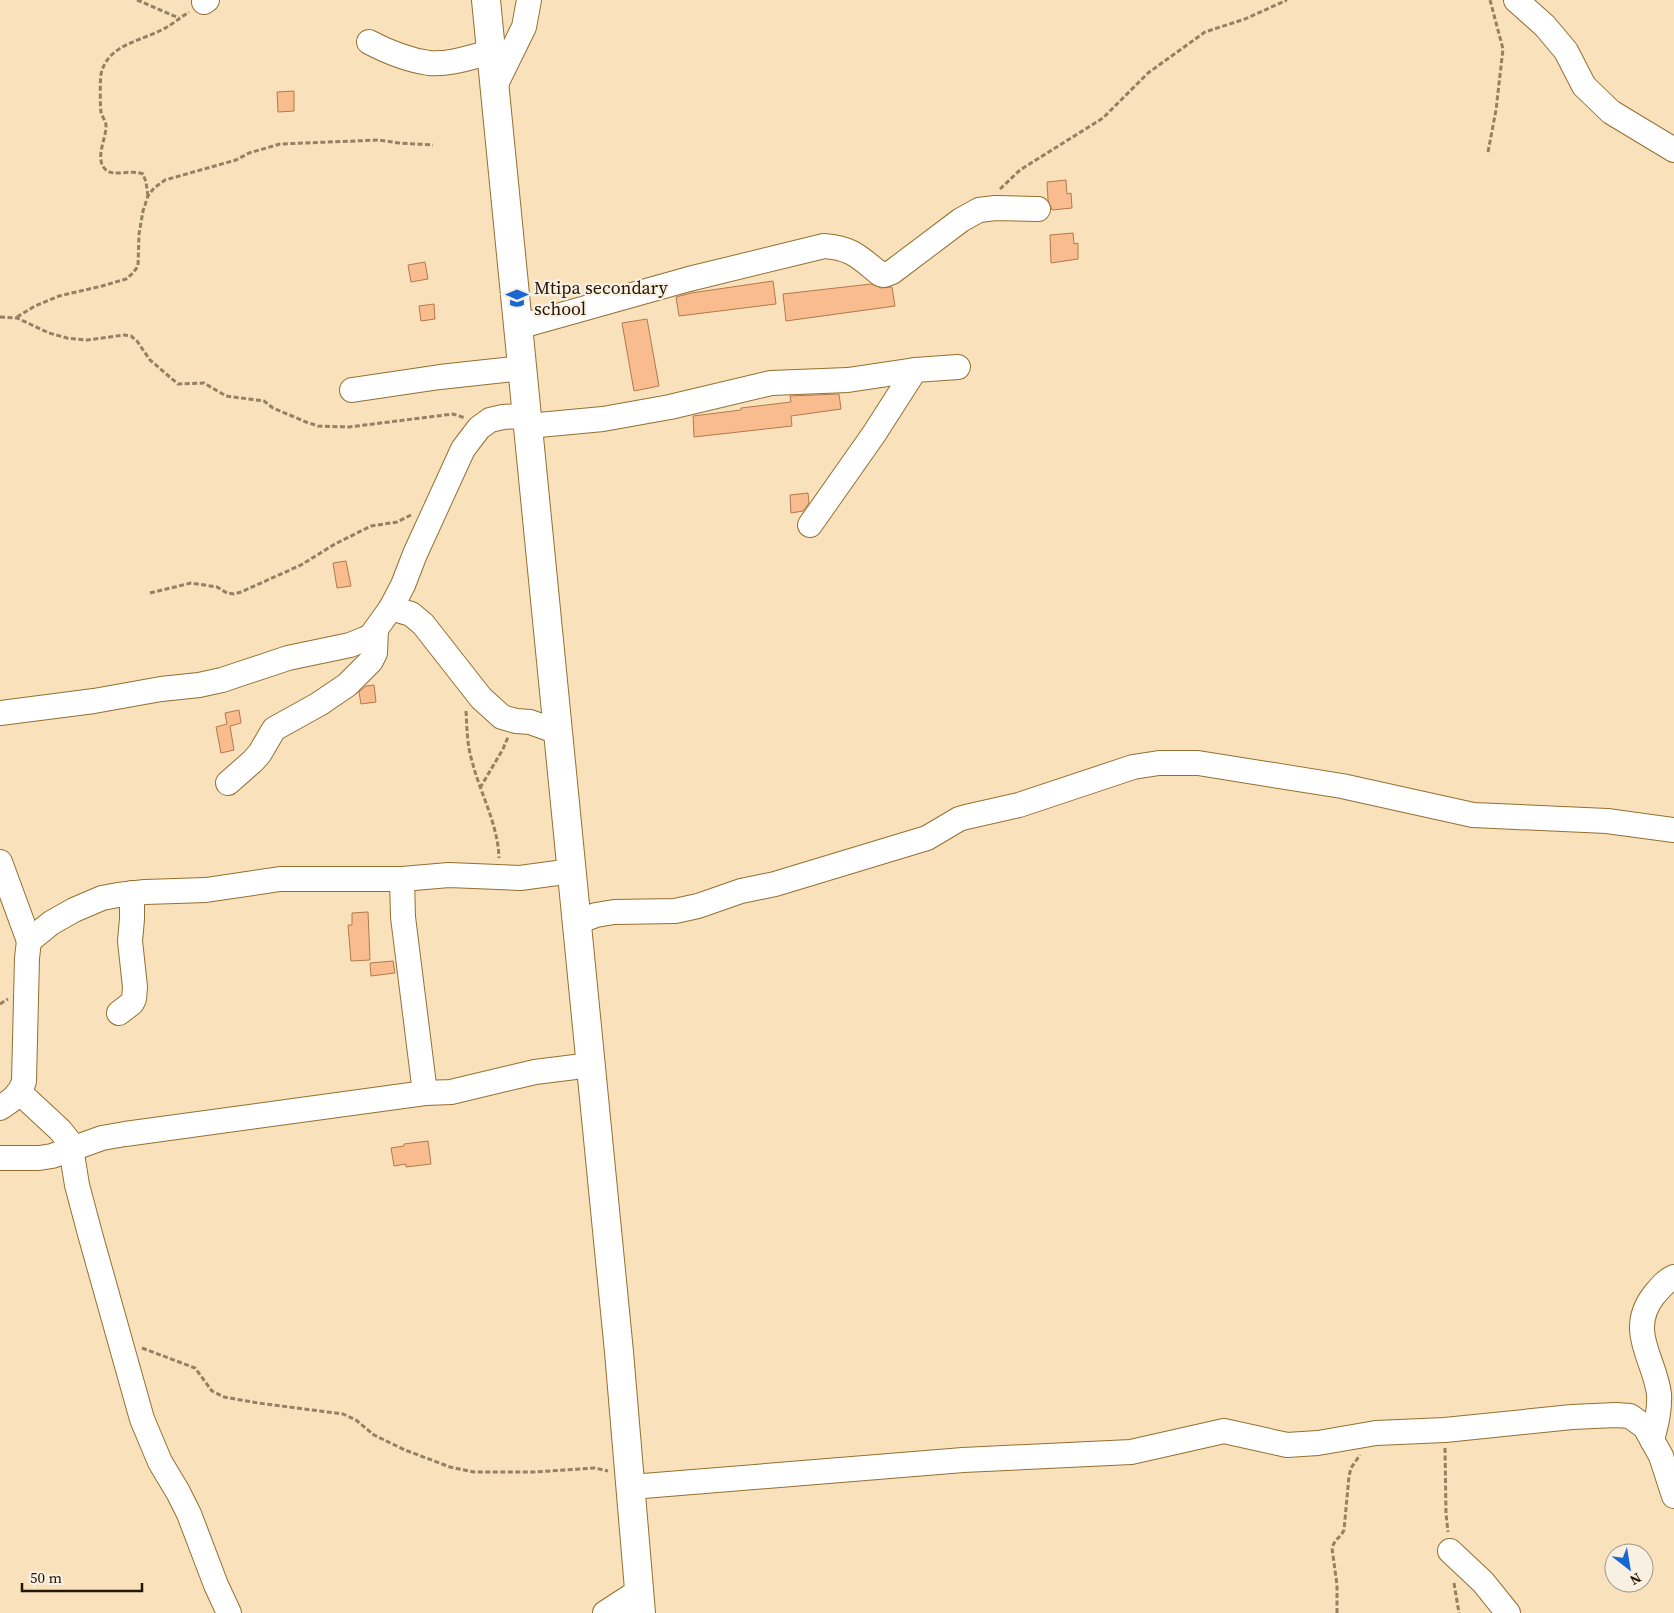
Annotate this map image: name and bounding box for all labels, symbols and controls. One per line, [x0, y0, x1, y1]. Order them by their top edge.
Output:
place label: Mtipa secondary school [534, 275, 668, 321]
school or university icon: Mtipa secondary school [504, 285, 530, 311]
north arrow [1604, 1543, 1654, 1593]
scale bar [22, 1560, 142, 1592]
text: 50 m [30, 1567, 62, 1588]
text: N [1626, 1568, 1645, 1590]

